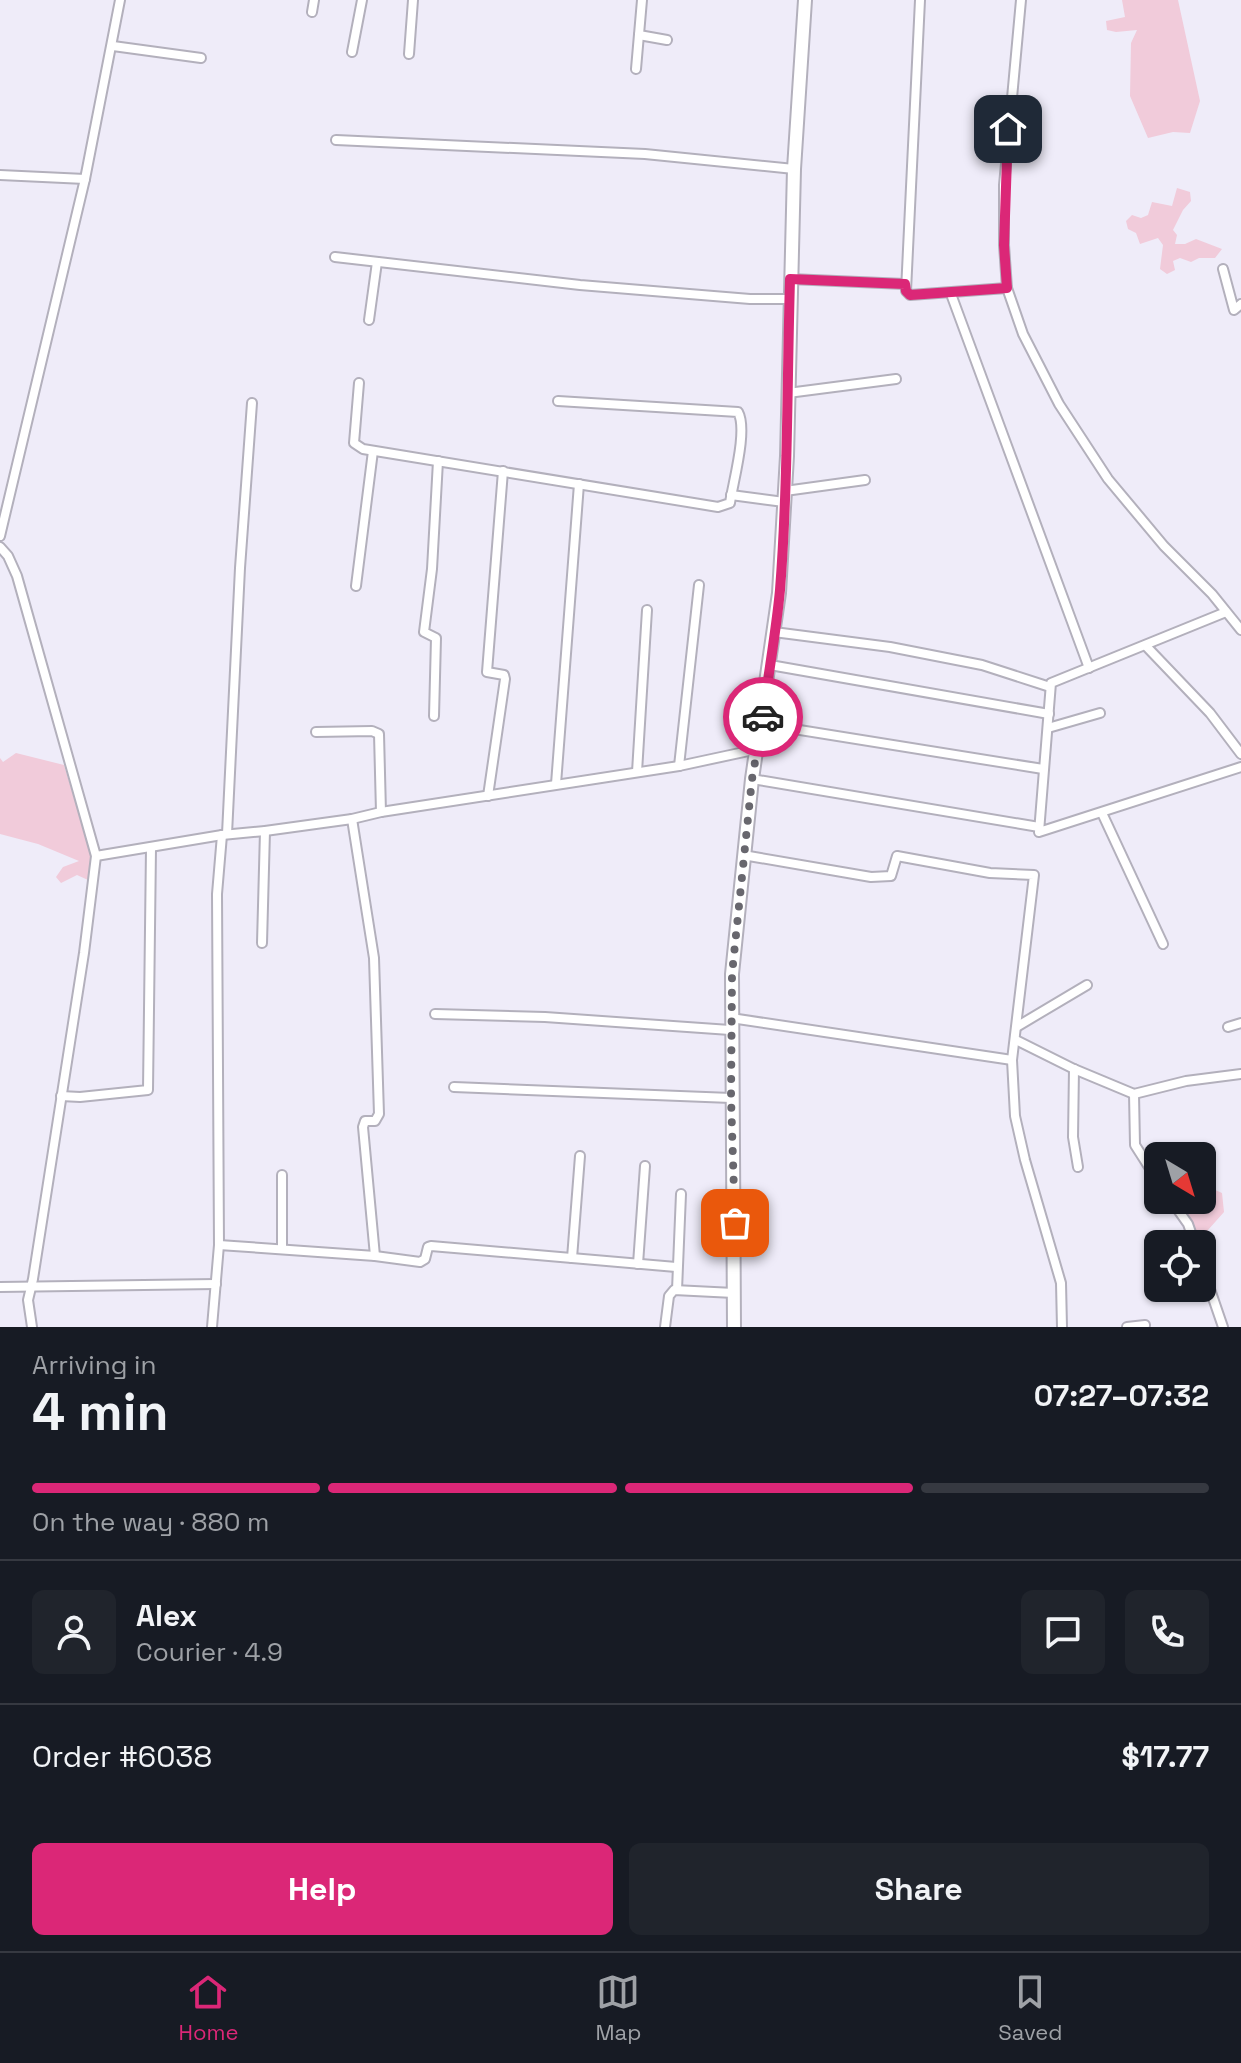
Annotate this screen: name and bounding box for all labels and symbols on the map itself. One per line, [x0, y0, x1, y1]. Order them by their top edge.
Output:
pin [974, 95, 1042, 163]
courier [723, 677, 803, 757]
north arrow [1144, 1142, 1216, 1214]
pin [701, 1189, 769, 1257]

